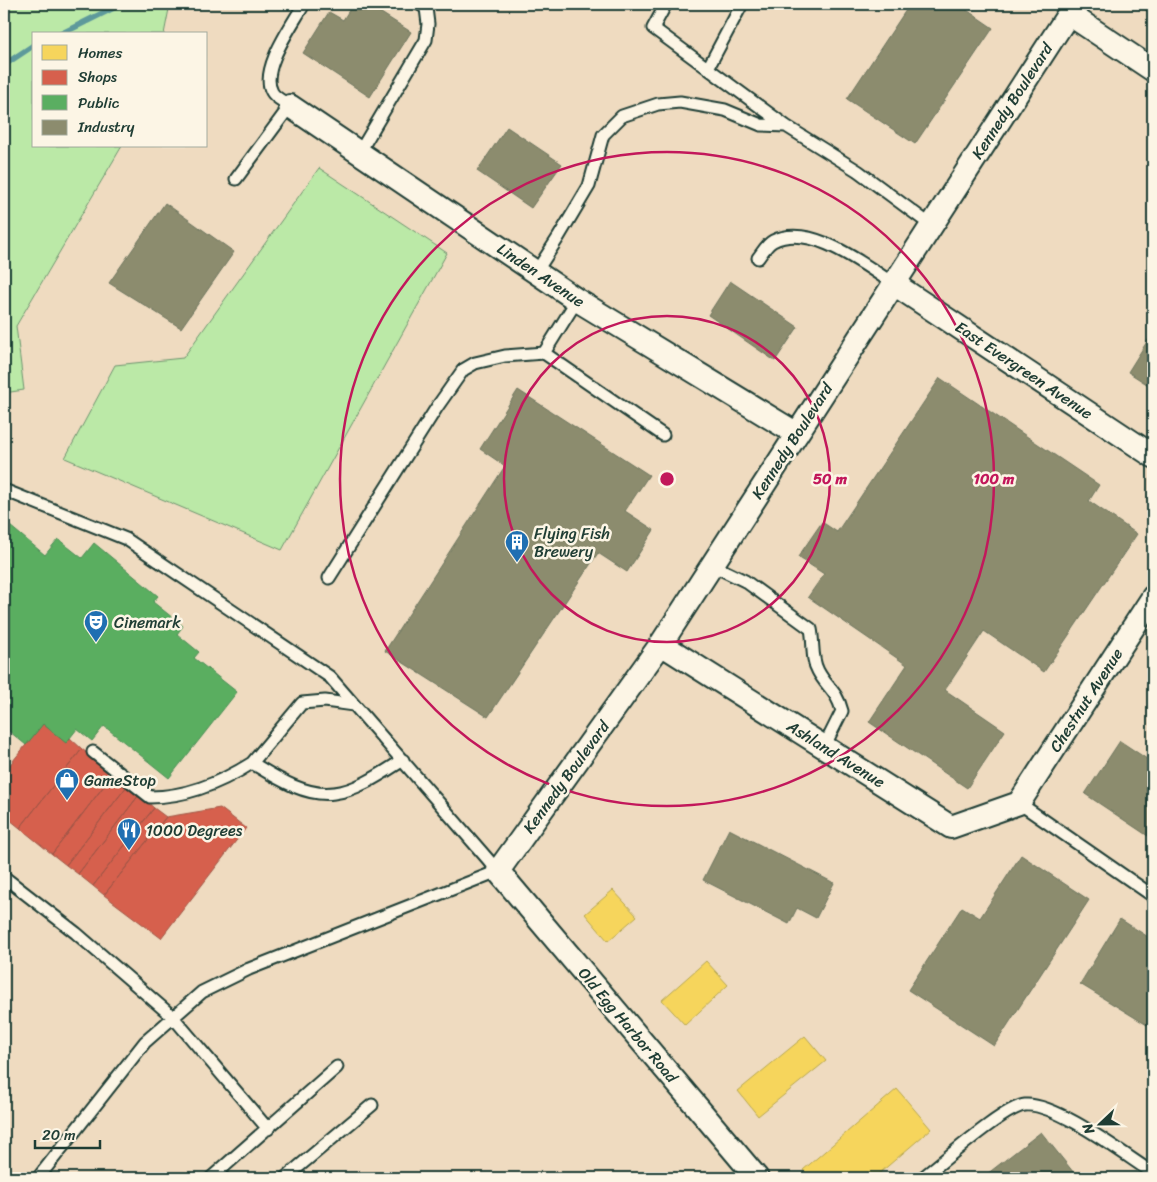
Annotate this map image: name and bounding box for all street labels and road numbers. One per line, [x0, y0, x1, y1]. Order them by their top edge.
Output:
street label: Kennedy Boulevard [963, 36, 1062, 165]
street label: Linden Avenue [491, 235, 591, 315]
street label: East Evergreen Avenue [949, 313, 1099, 427]
street label: Kennedy Boulevard [743, 376, 842, 505]
street label: Chestnut Avenue [1041, 642, 1131, 758]
street label: Ashland Avenue [780, 712, 891, 796]
street label: Kennedy Boulevard [515, 713, 618, 840]
street label: Old Egg Harbor Road [571, 960, 686, 1091]

